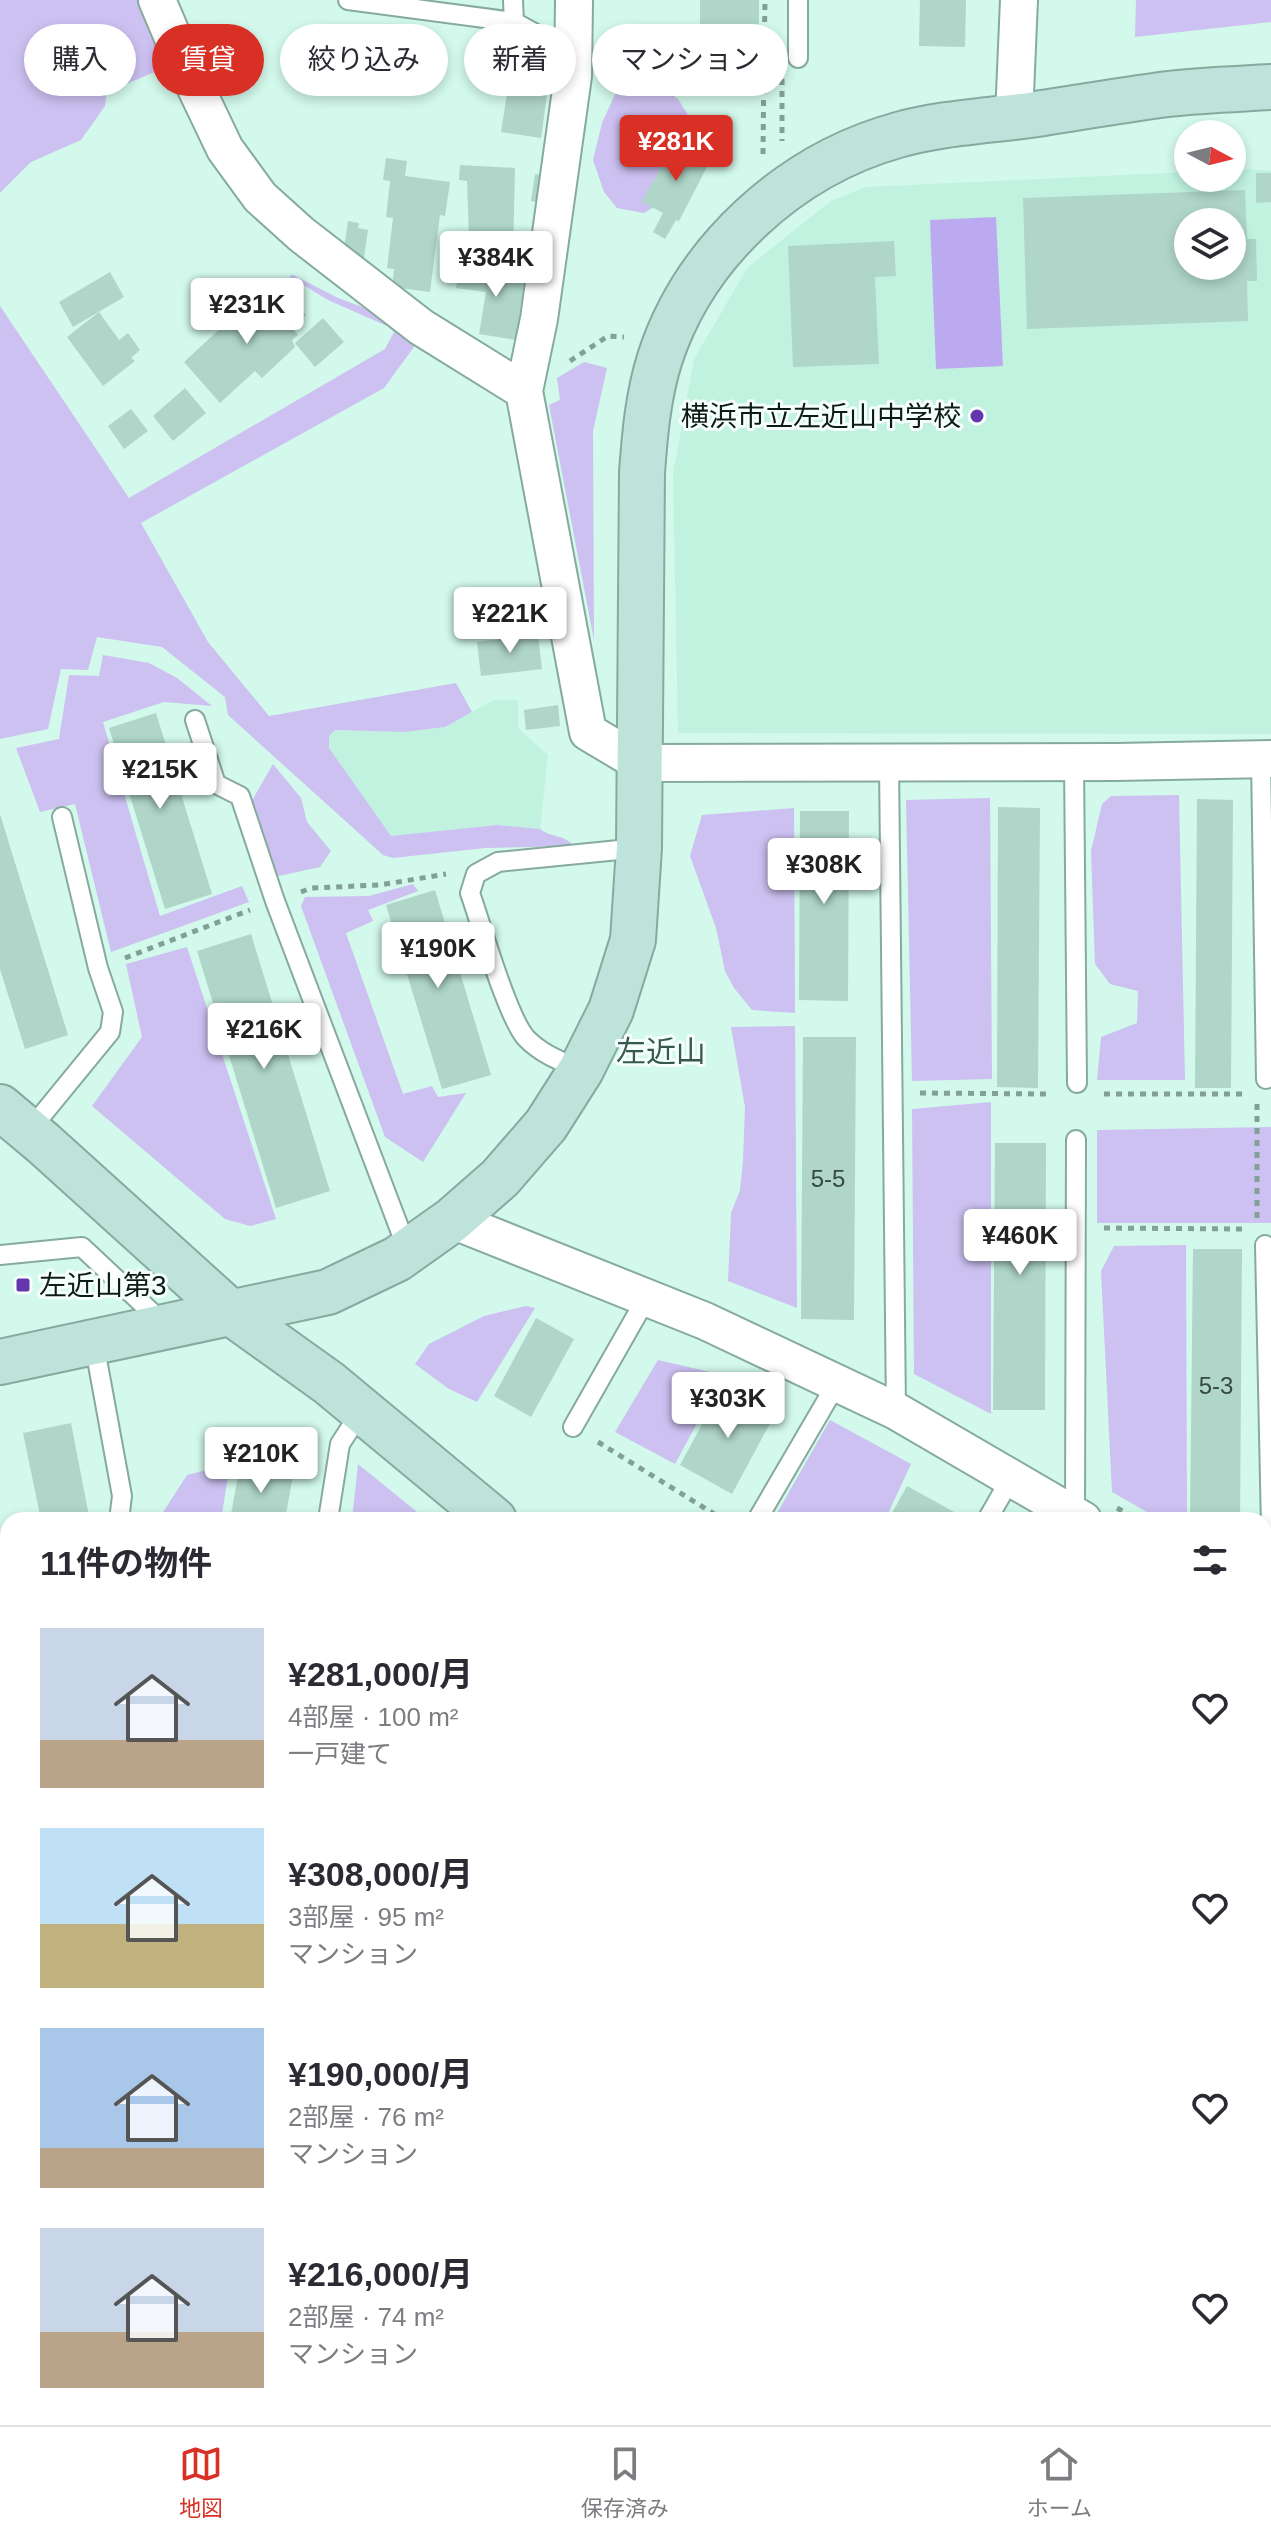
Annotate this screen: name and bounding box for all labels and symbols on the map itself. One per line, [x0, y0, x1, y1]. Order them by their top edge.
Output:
pin: ¥281K [620, 115, 732, 183]
north arrow [1174, 120, 1246, 192]
pin: ¥384K [440, 231, 552, 299]
pin: ¥231K [191, 278, 303, 346]
place label: 横浜市立左近山中学校 [681, 401, 961, 432]
marker: 横浜市立左近山中学校 [968, 407, 986, 425]
pin: ¥221K [454, 587, 566, 655]
pin: ¥215K [104, 743, 216, 811]
pin: ¥308K [768, 838, 880, 906]
pin: ¥190K [382, 922, 494, 990]
pin: ¥216K [208, 1003, 320, 1071]
district label: 左近山 [616, 1035, 706, 1068]
house number: 5-5 [811, 1165, 845, 1192]
pin: ¥460K [964, 1209, 1076, 1277]
place label: 左近山第3 [39, 1270, 167, 1301]
marker: 左近山第3 [14, 1276, 32, 1294]
pin: ¥303K [672, 1372, 784, 1440]
house number: 5-3 [1199, 1372, 1233, 1399]
pin: ¥210K [205, 1427, 317, 1495]

